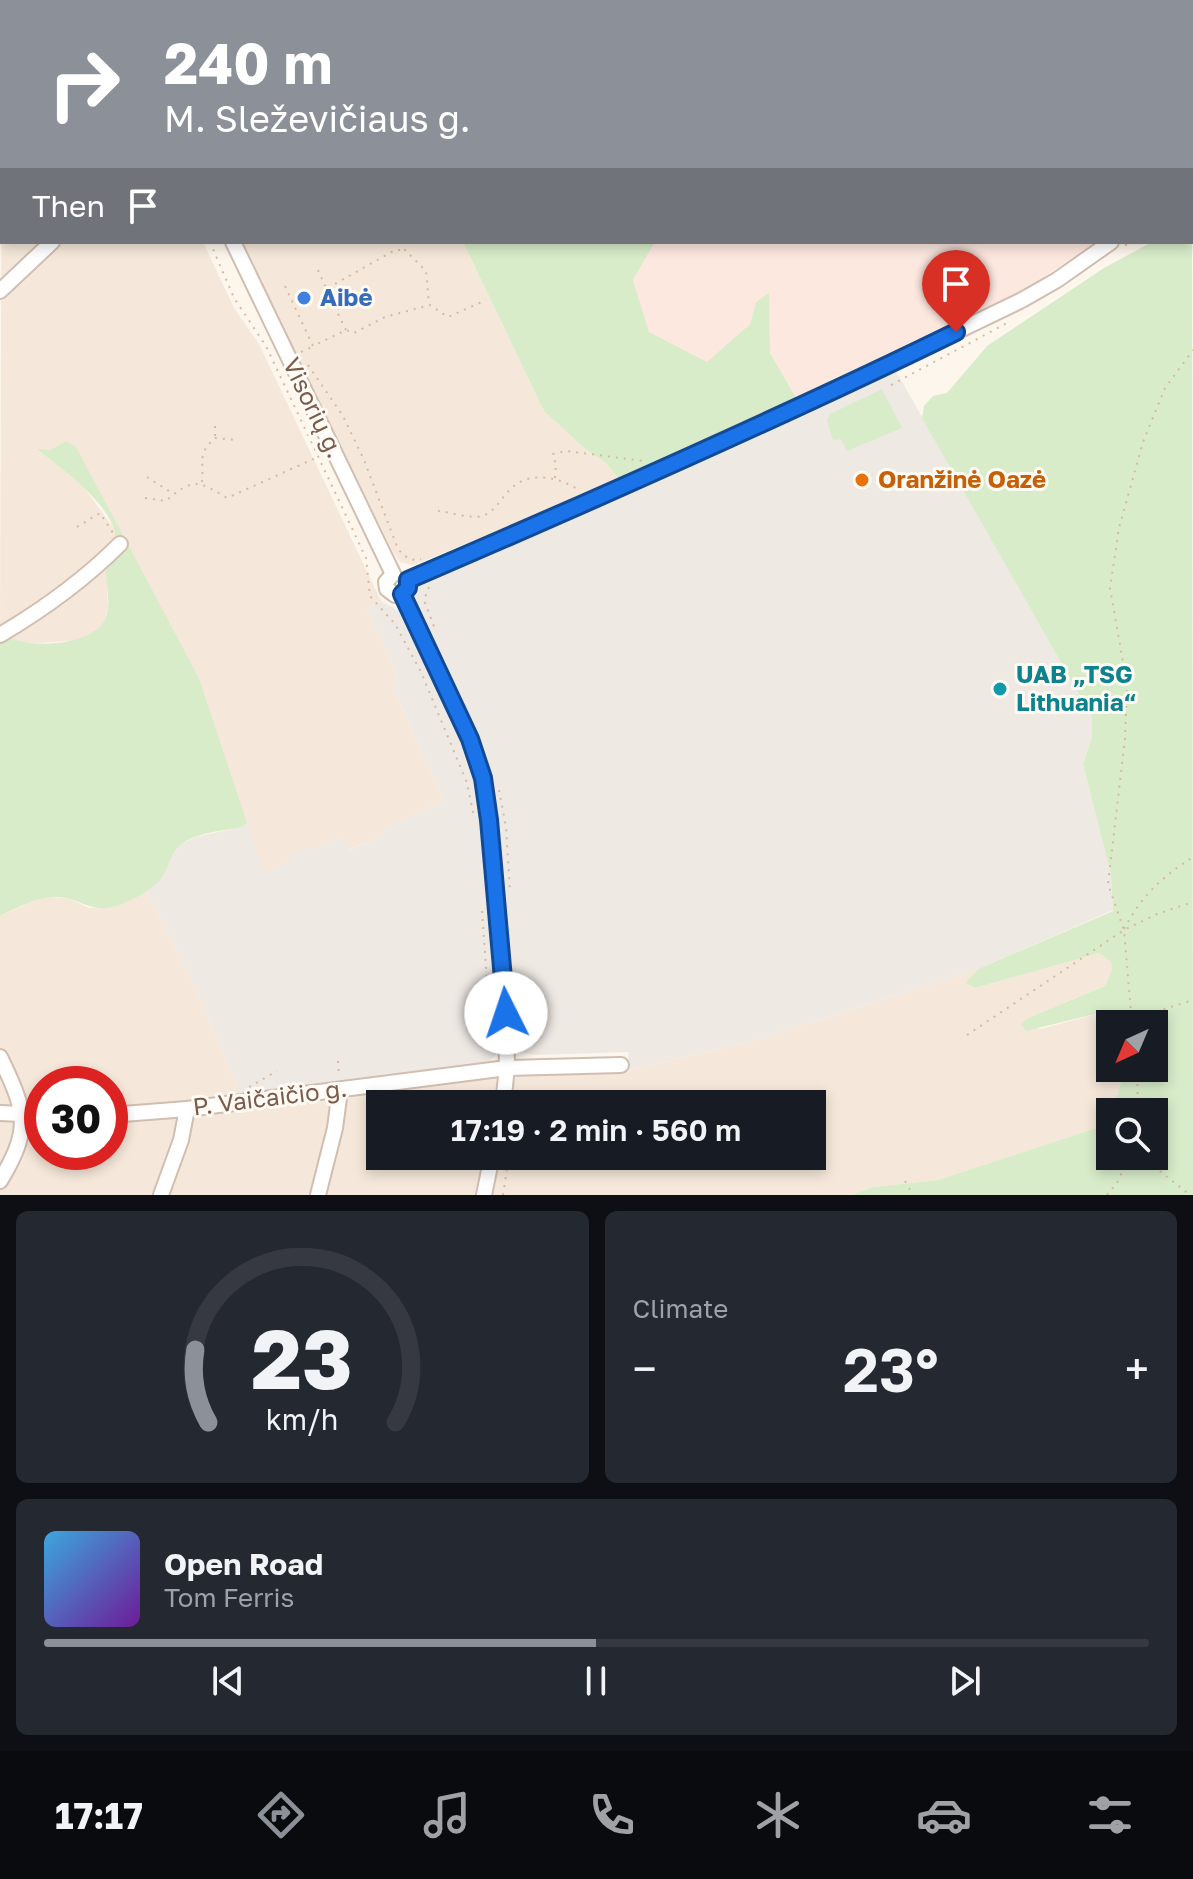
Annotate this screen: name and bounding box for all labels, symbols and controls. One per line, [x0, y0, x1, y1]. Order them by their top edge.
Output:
text: 240 m [164, 29, 333, 96]
icon: right [32, 32, 136, 136]
text: M. Sleževičiaus g. [164, 97, 471, 140]
icon: arrive [121, 184, 165, 228]
text: Then [32, 188, 105, 224]
pin [922, 250, 990, 332]
icon: arrive [934, 262, 978, 306]
place label: Aibė [320, 282, 373, 311]
marker: Aibė [295, 289, 313, 307]
street label: Visorių g. [278, 352, 351, 462]
place label: Oranžinė Oazė [878, 464, 1046, 493]
marker: Oranžinė Oazė [853, 471, 871, 489]
place label: UAB „TSG Lithuania“ [1016, 659, 1136, 716]
marker: UAB „TSG Lithuania“ [991, 680, 1009, 698]
position arrow [464, 971, 548, 1055]
north arrow [1096, 1010, 1168, 1082]
map controls [1096, 1010, 1168, 1170]
speed limit sign: 30 [24, 1066, 128, 1170]
street label: P. Vaičaičio g. [191, 1073, 349, 1120]
button: search [1096, 1098, 1168, 1170]
text: 17:19 · 2 min · 560 m [451, 1112, 741, 1148]
text: Climate [633, 1293, 728, 1324]
text: 23 [252, 1307, 353, 1407]
text: 23° [843, 1333, 939, 1405]
text: − [633, 1342, 657, 1395]
text: + [1125, 1342, 1149, 1395]
text: km/h [266, 1402, 339, 1436]
text: Open Road [164, 1546, 323, 1582]
text: Tom Ferris [164, 1582, 294, 1613]
icon: previous [206, 1659, 250, 1703]
icon: pause [574, 1659, 618, 1703]
icon: next [943, 1659, 987, 1703]
icon: directions [253, 1787, 309, 1843]
icon: music [419, 1787, 475, 1843]
icon: phone [584, 1787, 640, 1843]
icon: climate [750, 1787, 806, 1843]
icon: car [916, 1787, 972, 1843]
icon: filters [1082, 1787, 1138, 1843]
text: 17:17 [55, 1794, 143, 1837]

